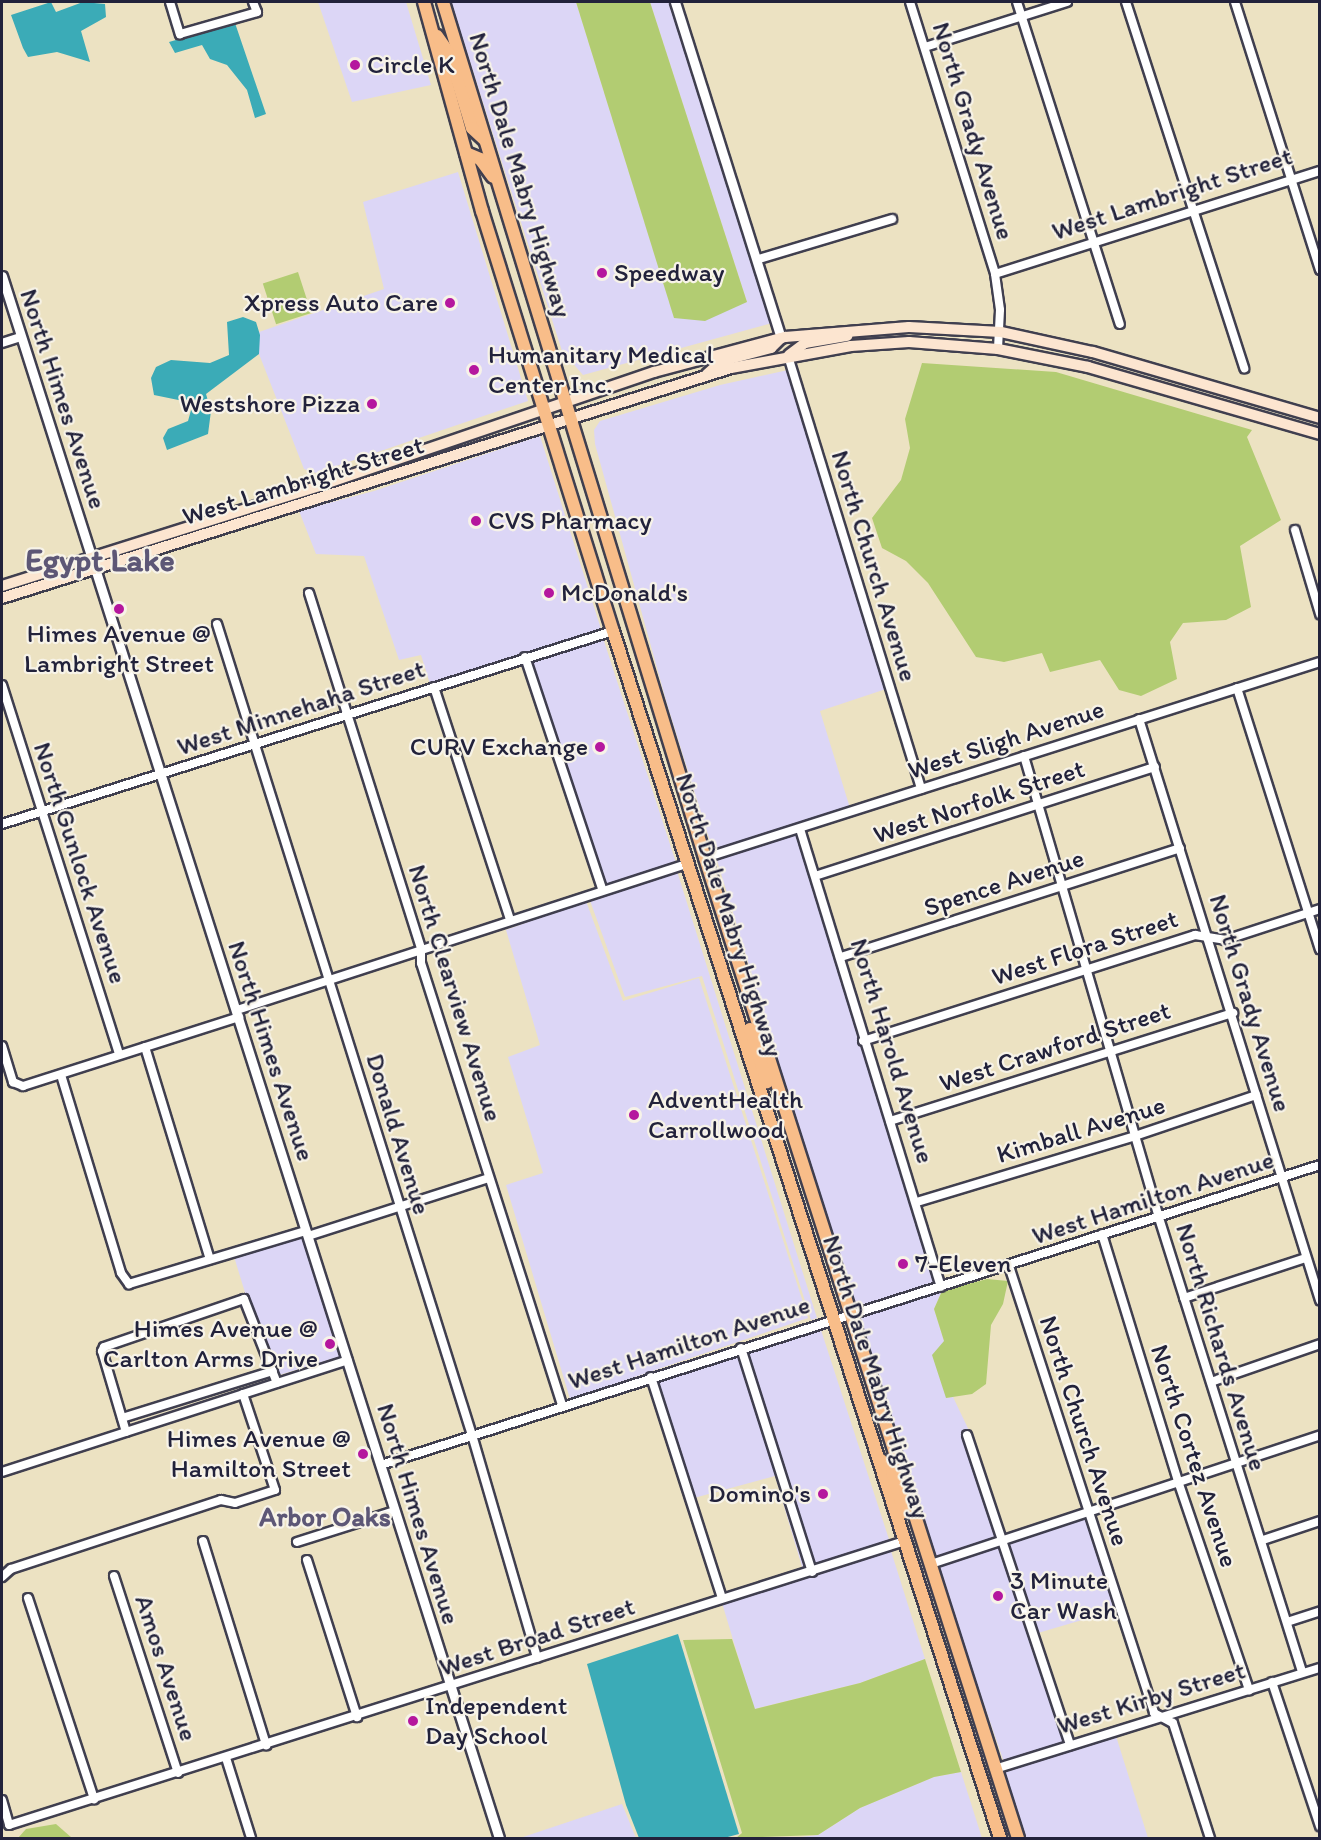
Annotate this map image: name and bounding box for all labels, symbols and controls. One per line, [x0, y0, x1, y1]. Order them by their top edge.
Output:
street label: North Grady Avenue [925, 18, 1021, 244]
street label: North Dale Mabry Highway [462, 29, 578, 321]
place label: Circle K [367, 49, 455, 81]
marker: Circle K [348, 58, 362, 72]
street label: West Lambright Street [1048, 140, 1296, 248]
place label: Speedway [614, 257, 724, 289]
marker: Speedway [595, 266, 609, 280]
street label: North Himes Avenue [13, 286, 113, 512]
place label: Xpress Auto Care [244, 287, 438, 319]
marker: Xpress Auto Care [443, 296, 457, 310]
place label: Humanitary Medical Center Inc. [488, 339, 714, 400]
marker: Humanitary Medical Center Inc. [465, 361, 483, 379]
place label: Westshore Pizza [180, 388, 360, 420]
marker: Westshore Pizza [365, 397, 379, 411]
street label: West Lambright Street [178, 429, 428, 533]
street label: North Church Avenue [824, 447, 924, 685]
place label: CVS Pharmacy [488, 505, 652, 537]
marker: CVS Pharmacy [469, 514, 483, 528]
district label: Egypt Lake [25, 541, 175, 579]
place label: McDonald's [561, 577, 688, 609]
marker: McDonald's [542, 586, 556, 600]
marker: Himes Avenue @ Lambright Street [112, 602, 126, 616]
place label: Himes Avenue @ Lambright Street [24, 618, 214, 680]
street label: West Minnehaha Street [173, 653, 429, 763]
street label: West Sligh Avenue [904, 694, 1108, 786]
place label: CURV Exchange [410, 731, 588, 763]
street label: North Gunlock Avenue [26, 739, 134, 987]
marker: CURV Exchange [593, 740, 607, 754]
street label: West Norfolk Street [869, 753, 1089, 851]
street label: North Dale Mabry Highway [668, 769, 790, 1061]
street label: Spence Avenue [920, 842, 1088, 924]
street label: North Clearview Avenue [401, 861, 509, 1125]
street label: North Grady Avenue [1202, 890, 1298, 1116]
street label: West Flora Street [989, 903, 1181, 993]
street label: North Harold Avenue [843, 934, 941, 1168]
street label: North Himes Avenue [221, 938, 321, 1164]
street label: West Crawford Street [936, 995, 1174, 1099]
street label: Donald Avenue [359, 1050, 437, 1218]
place label: AdventHealth Carrollwood [648, 1084, 803, 1146]
street label: Kimball Avenue [994, 1090, 1168, 1170]
marker: AdventHealth Carrollwood [625, 1106, 643, 1124]
street label: West Hamilton Avenue [1028, 1144, 1278, 1252]
street label: North Richards Avenue [1169, 1221, 1273, 1473]
street label: North Dale Mabry Highway [815, 1231, 937, 1523]
place label: 7-Eleven [915, 1248, 1012, 1280]
marker: 7-Eleven [896, 1257, 910, 1271]
street label: West Hamilton Avenue [564, 1289, 814, 1397]
place label: Himes Avenue @ Carlton Arms Drive [103, 1313, 318, 1374]
street label: North Church Avenue [1032, 1313, 1136, 1549]
marker: Himes Avenue @ Carlton Arms Drive [323, 1337, 337, 1351]
street label: North Cortez Avenue [1143, 1341, 1245, 1571]
street label: North Himes Avenue [370, 1400, 466, 1628]
place label: Himes Avenue @ Hamilton Street [168, 1423, 351, 1484]
marker: Himes Avenue @ Hamilton Street [356, 1447, 370, 1461]
place label: Domino's [708, 1478, 811, 1510]
marker: Domino's [816, 1487, 830, 1501]
district label: Arbor Oaks [259, 1501, 391, 1533]
place label: 3 Minute Car Wash [1010, 1565, 1116, 1626]
marker: 3 Minute Car Wash [991, 1589, 1005, 1603]
street label: West Broad Street [436, 1591, 638, 1683]
street label: Amos Avenue [128, 1592, 204, 1744]
street label: West Kirby Street [1053, 1655, 1249, 1741]
place label: Independent Day School [425, 1690, 567, 1751]
marker: Independent Day School [406, 1714, 420, 1728]

